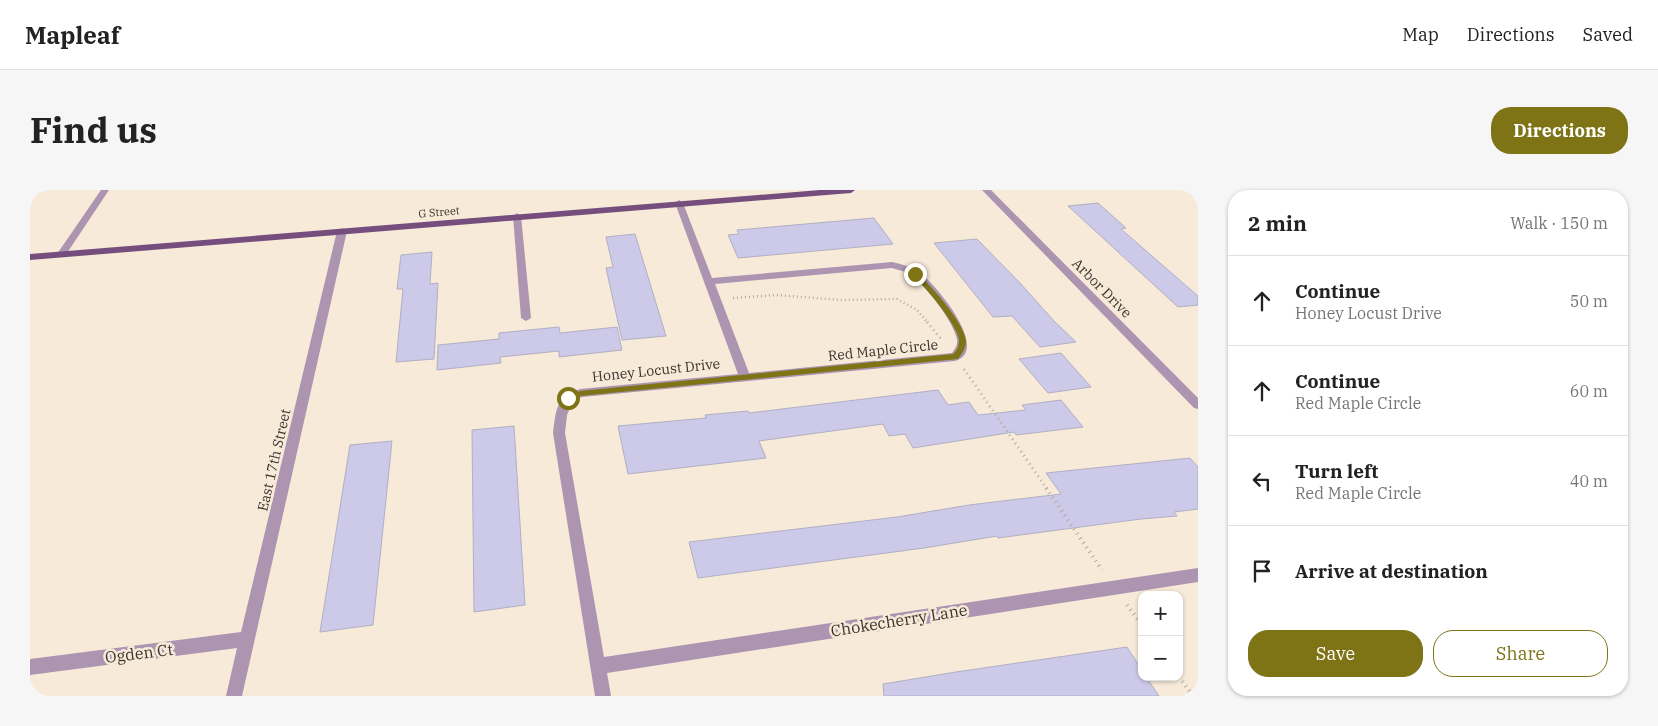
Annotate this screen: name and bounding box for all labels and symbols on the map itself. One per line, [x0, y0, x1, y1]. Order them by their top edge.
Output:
street label: G Street [418, 203, 460, 221]
street label: Arbor Drive [1068, 254, 1136, 322]
route end [904, 263, 927, 286]
street label: Red Maple Circle [827, 335, 939, 365]
street label: Honey Locust Drive [591, 354, 721, 386]
route start [557, 387, 580, 410]
street label: East 17th Street [253, 407, 295, 513]
street label: Chokecherry Lane [829, 599, 969, 641]
street label: Ogden Ct [104, 639, 174, 667]

